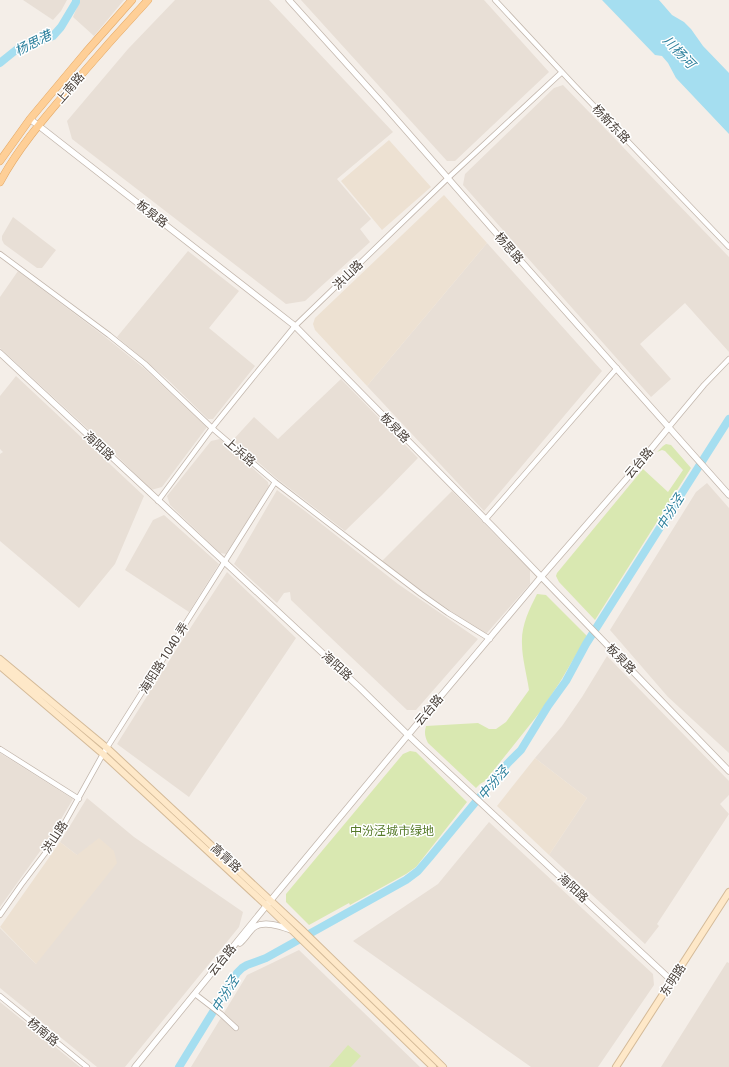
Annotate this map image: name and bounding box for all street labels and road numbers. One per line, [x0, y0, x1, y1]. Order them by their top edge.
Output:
street label: 上南路 [53, 70, 87, 106]
street label: 杨新东路 [589, 102, 633, 146]
street label: 板泉路 [134, 197, 170, 231]
street label: 杨思路 [492, 230, 526, 266]
street label: 洪山路 [330, 257, 366, 293]
street label: 板泉路 [377, 410, 413, 446]
street label: 海阳路 [81, 429, 117, 463]
street label: 上浜路 [222, 435, 258, 469]
street label: 云台路 [622, 445, 656, 481]
street label: 海阳路 1040 弄 [137, 620, 191, 696]
street label: 板泉路 [603, 641, 639, 677]
street label: 海阳路 [319, 649, 355, 683]
street label: 云台路 [412, 692, 446, 728]
street label: 洪山路 [39, 818, 71, 856]
street label: 高青路 [208, 841, 244, 875]
street label: 海阳路 [555, 871, 591, 905]
street label: 云台路 [205, 942, 239, 978]
street label: 东明路 [657, 961, 689, 999]
street label: 杨南路 [25, 1015, 61, 1049]

